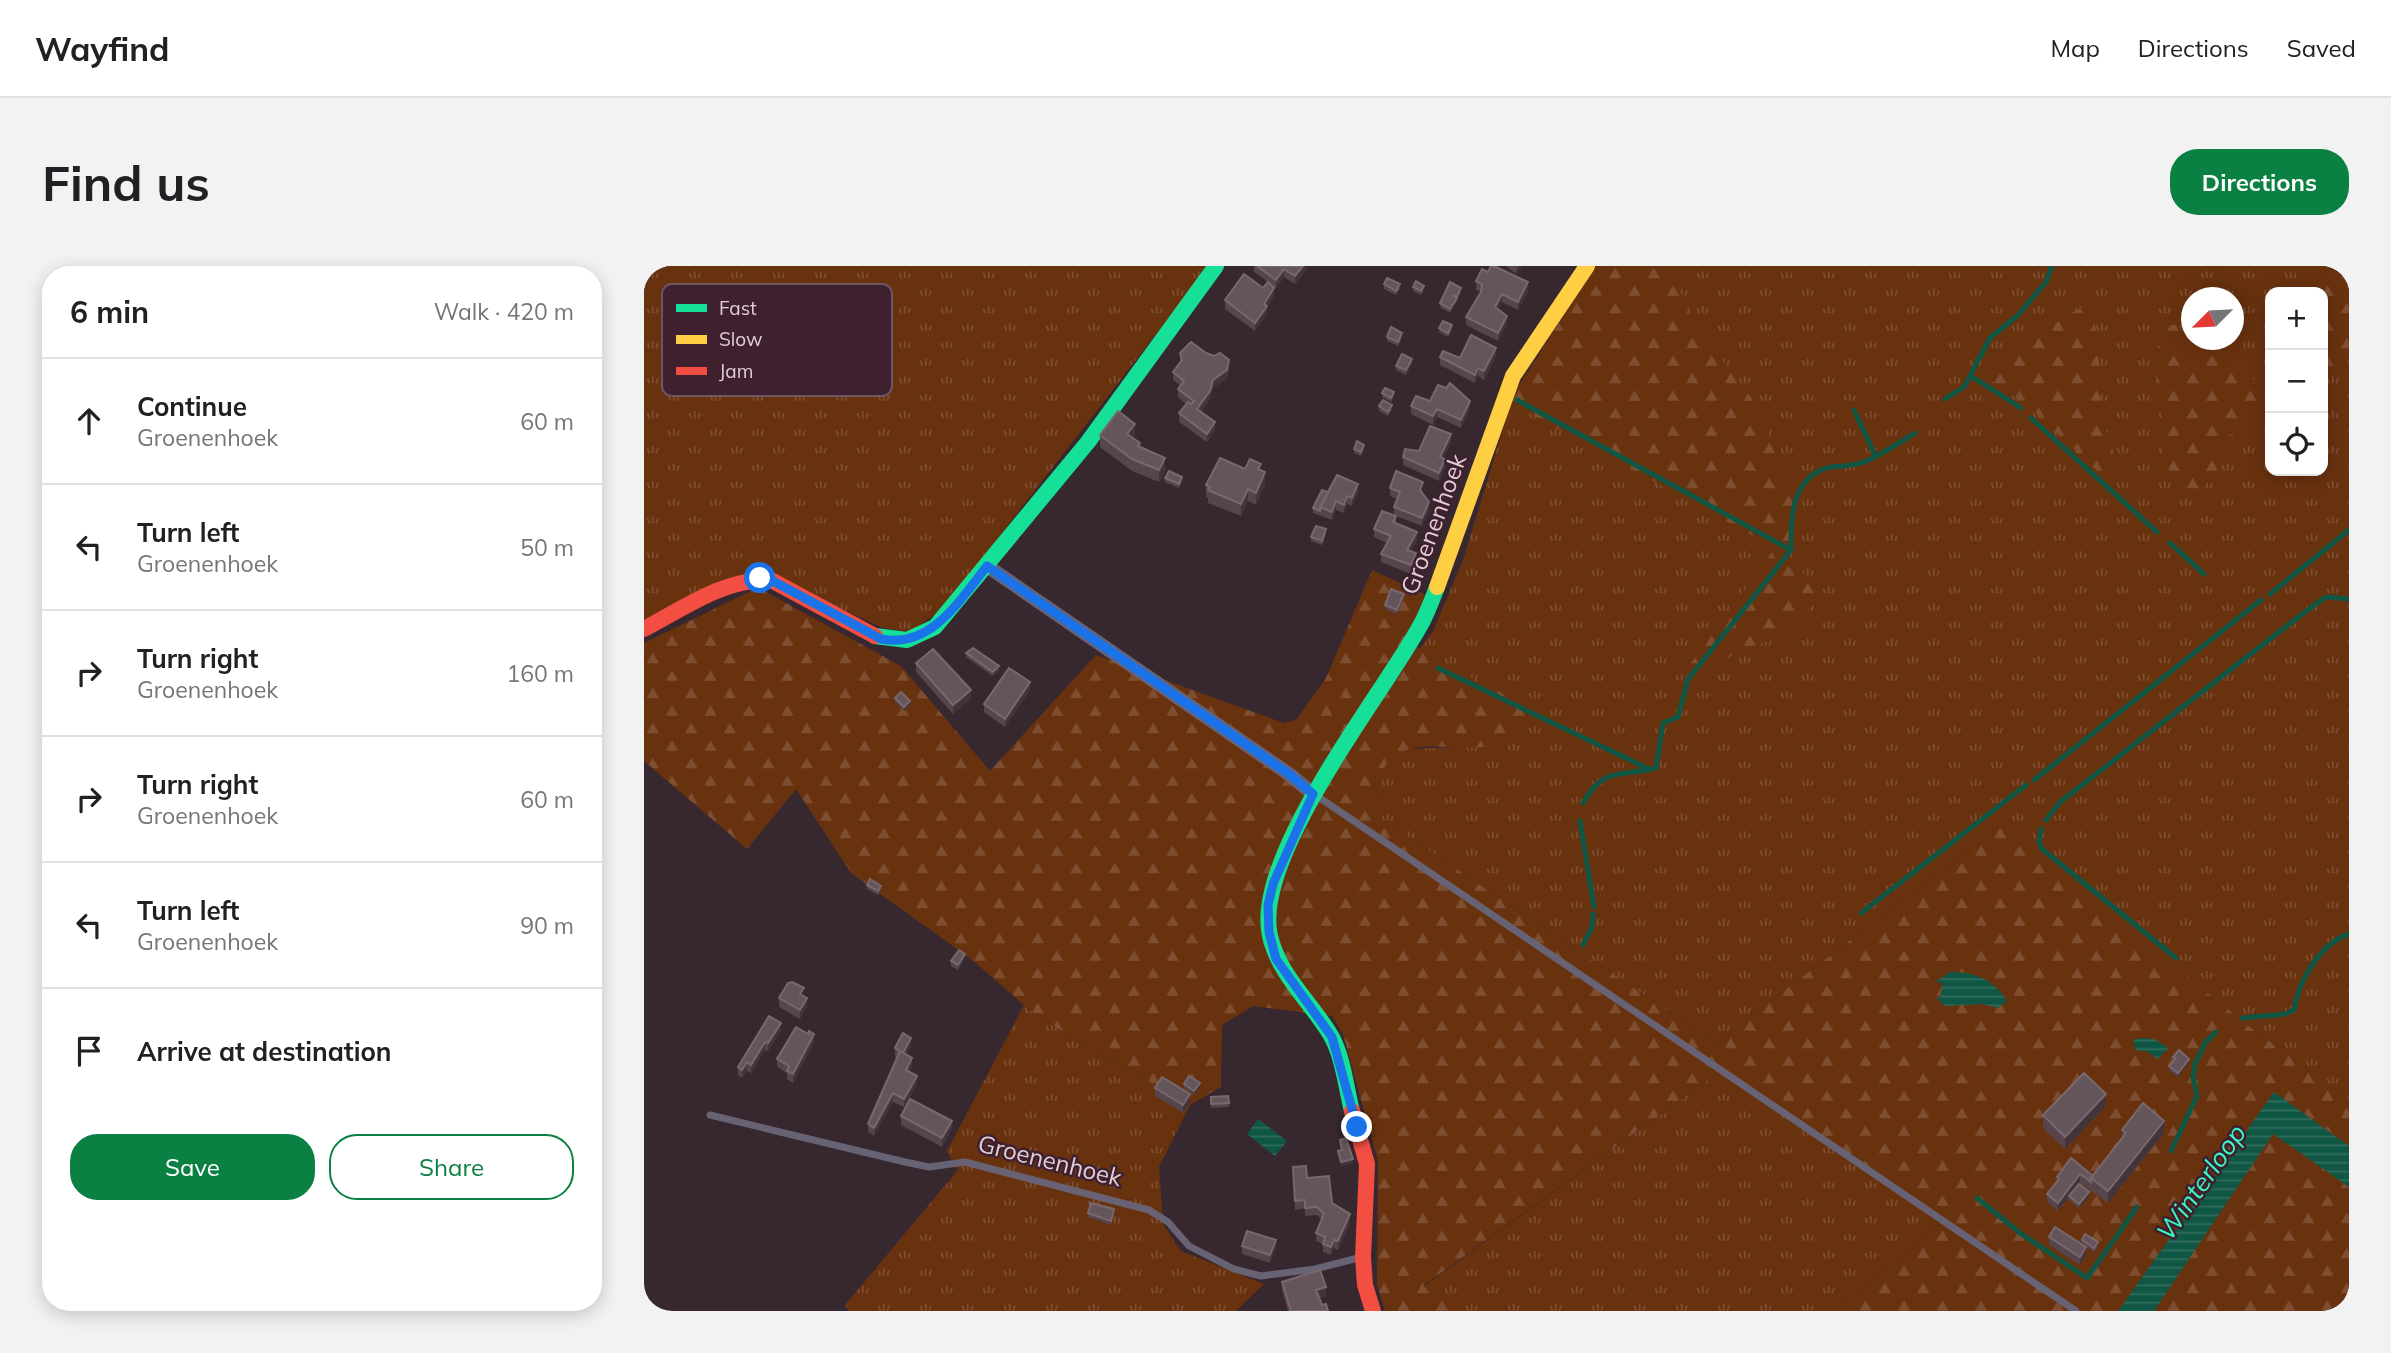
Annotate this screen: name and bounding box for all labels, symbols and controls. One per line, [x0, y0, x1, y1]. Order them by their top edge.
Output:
text: Wayfind [35, 28, 170, 69]
text: Map [2050, 33, 2100, 63]
text: Directions [2138, 33, 2249, 63]
text: Saved [2287, 33, 2356, 63]
button: Directions [2170, 149, 2349, 215]
text: Find us [42, 152, 210, 213]
legend [662, 284, 892, 396]
north arrow [2181, 287, 2244, 350]
map controls [2265, 287, 2328, 476]
button: + [2265, 287, 2328, 350]
text: 6 min [70, 293, 149, 331]
text: Fast [719, 296, 757, 320]
text: Walk · 420 m [434, 297, 574, 326]
text: Slow [719, 327, 763, 351]
button: − [2265, 350, 2328, 413]
text: Jam [719, 359, 753, 383]
text: Continue [137, 390, 247, 423]
icon: ahead [70, 402, 108, 440]
text: 60 m [520, 407, 574, 436]
button: locate [2265, 413, 2328, 476]
text: Groenenhoek [137, 423, 278, 452]
street label: Groenenhoek [1394, 449, 1472, 598]
text: Turn left [137, 516, 239, 549]
icon: left [70, 528, 108, 566]
text: 50 m [520, 533, 574, 562]
text: Groenenhoek [137, 549, 278, 578]
route start [744, 562, 775, 593]
text: Turn right [137, 642, 258, 675]
icon: right [70, 654, 108, 692]
text: 160 m [506, 659, 574, 688]
text: Groenenhoek [137, 675, 278, 704]
text: Turn right [137, 768, 258, 801]
icon: right [70, 780, 108, 818]
text: 60 m [520, 785, 574, 814]
text: Groenenhoek [137, 801, 278, 830]
text: Turn left [137, 894, 239, 927]
icon: left [70, 906, 108, 944]
text: 90 m [520, 911, 574, 940]
text: Groenenhoek [137, 927, 278, 956]
icon: arrive [70, 1032, 108, 1070]
text: Arrive at destination [137, 1035, 392, 1068]
route end [1341, 1111, 1372, 1142]
water label: Winterloop [2149, 1117, 2253, 1247]
street label: Groenenhoek [975, 1128, 1126, 1193]
button: Save [70, 1134, 315, 1200]
button: Share [329, 1134, 574, 1200]

